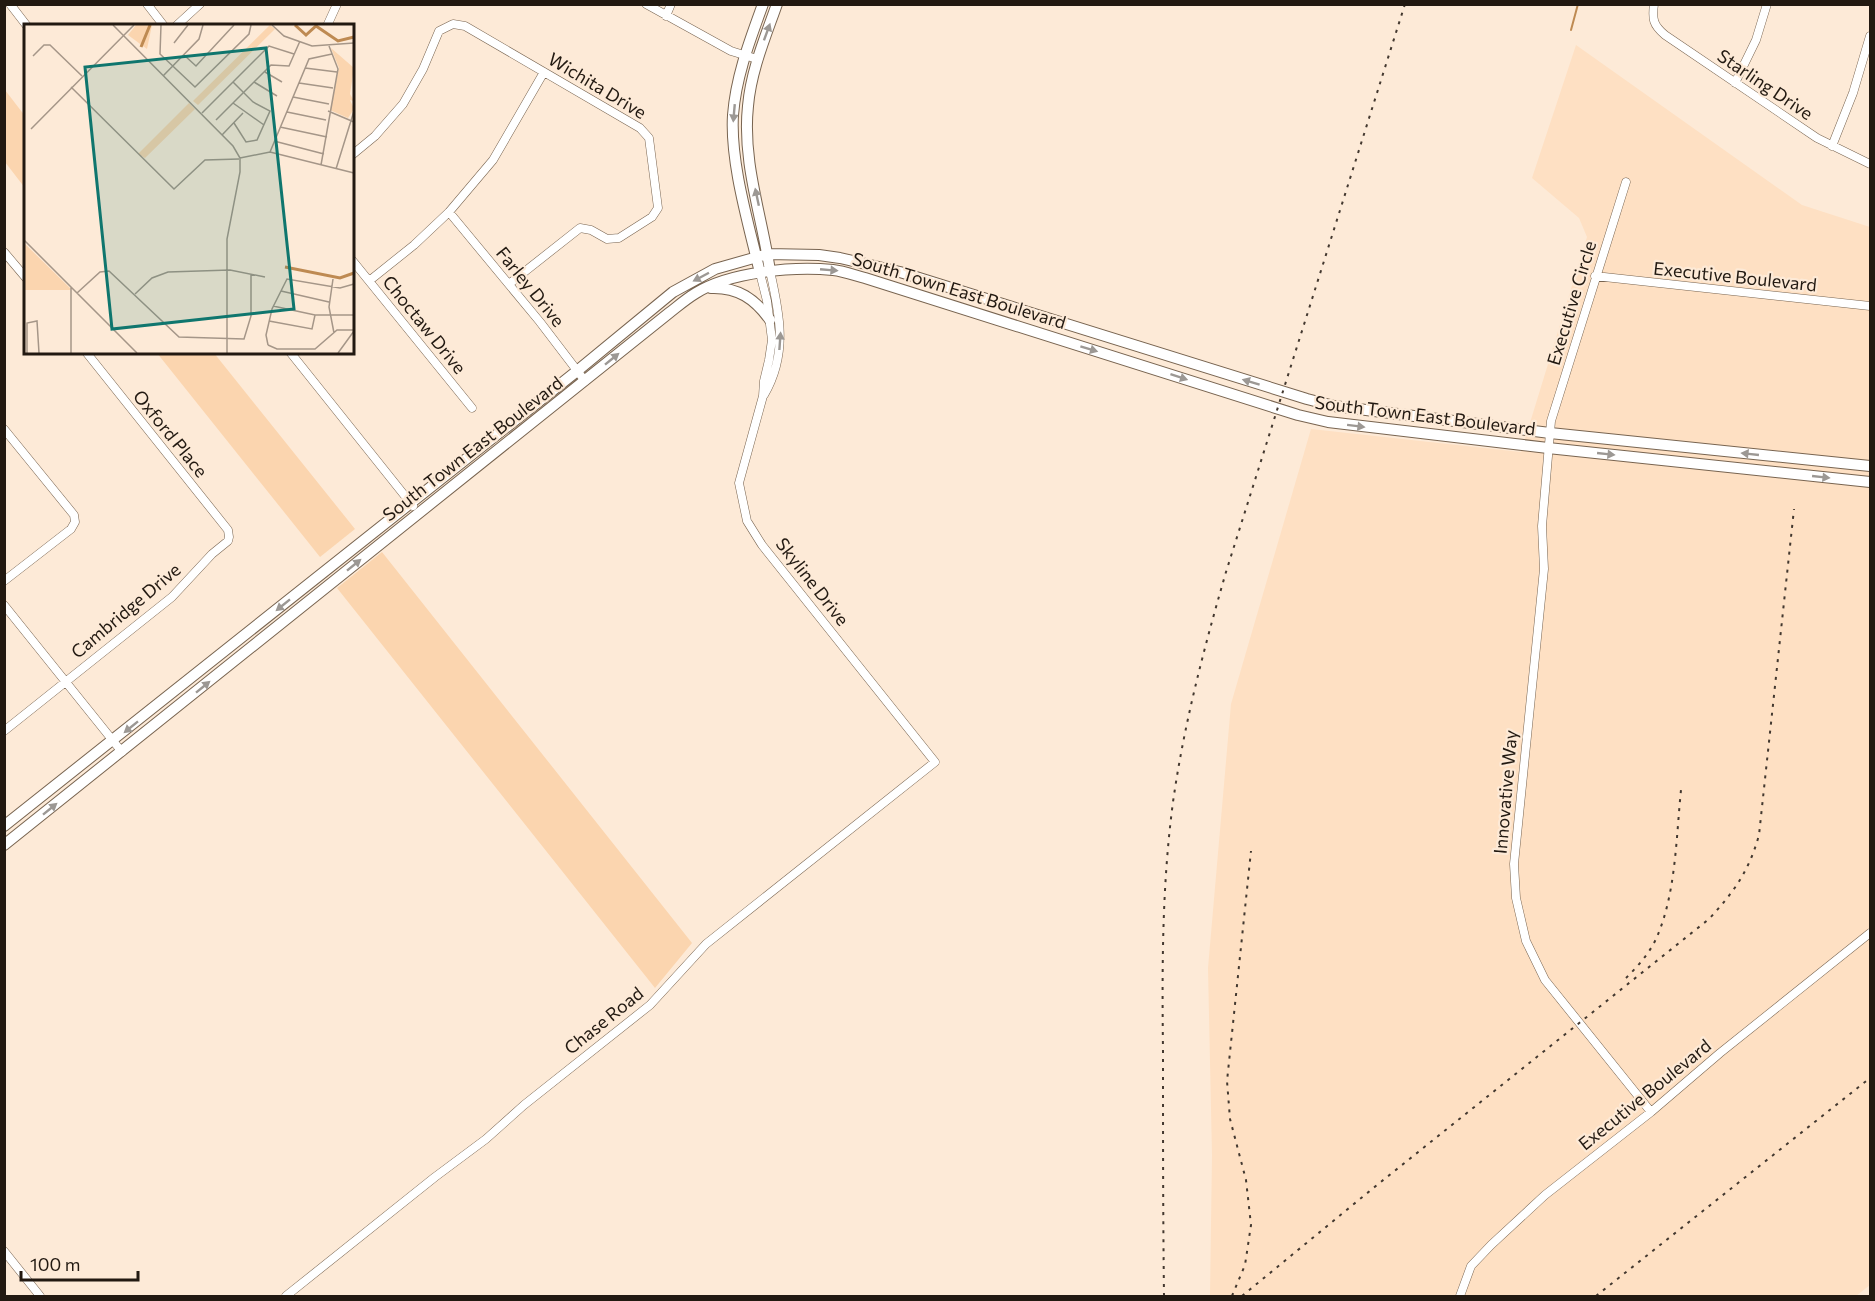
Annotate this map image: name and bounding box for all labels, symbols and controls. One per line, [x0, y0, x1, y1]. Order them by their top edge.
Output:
one-way arrow [763, 23, 773, 41]
inset map [24, 24, 354, 354]
street label: Starling Drive [1714, 44, 1818, 124]
street label: Wichita Drive [544, 47, 651, 123]
one-way arrow [729, 103, 739, 122]
one-way arrow [751, 188, 761, 206]
street label: Executive Circle [1542, 238, 1600, 368]
street label: Farley Drive [492, 242, 570, 331]
street label: South Town East Boulevard [850, 247, 1069, 333]
street label: Executive Boulevard [1652, 256, 1818, 296]
one-way arrow [819, 265, 838, 275]
street label: Choctaw Drive [378, 271, 471, 378]
one-way arrow [692, 272, 709, 282]
one-way arrow [775, 332, 785, 351]
one-way arrow [1080, 345, 1098, 354]
one-way arrow [604, 353, 620, 366]
street label: South Town East Boulevard [378, 371, 567, 525]
one-way arrow [1170, 373, 1188, 382]
one-way arrow [1242, 377, 1260, 386]
street label: Oxford Place [129, 385, 213, 481]
street label: South Town East Boulevard [1313, 391, 1537, 439]
one-way arrow [1346, 422, 1365, 431]
one-way arrow [1597, 449, 1616, 459]
one-way arrow [1740, 449, 1759, 459]
one-way arrow [1812, 472, 1831, 482]
street label: Skyline Drive [772, 533, 854, 630]
street label: Cambridge Drive [66, 558, 185, 662]
one-way arrow [347, 559, 362, 571]
one-way arrow [275, 599, 290, 611]
one-way arrow [195, 681, 210, 693]
one-way arrow [123, 721, 138, 733]
street label: Innovative Way [1489, 729, 1521, 855]
one-way arrow [42, 802, 58, 815]
street label: Chase Road [559, 982, 647, 1059]
street label: Executive Boulevard [1574, 1034, 1715, 1154]
scale bar [21, 1244, 138, 1282]
text: 100 m [30, 1253, 80, 1275]

